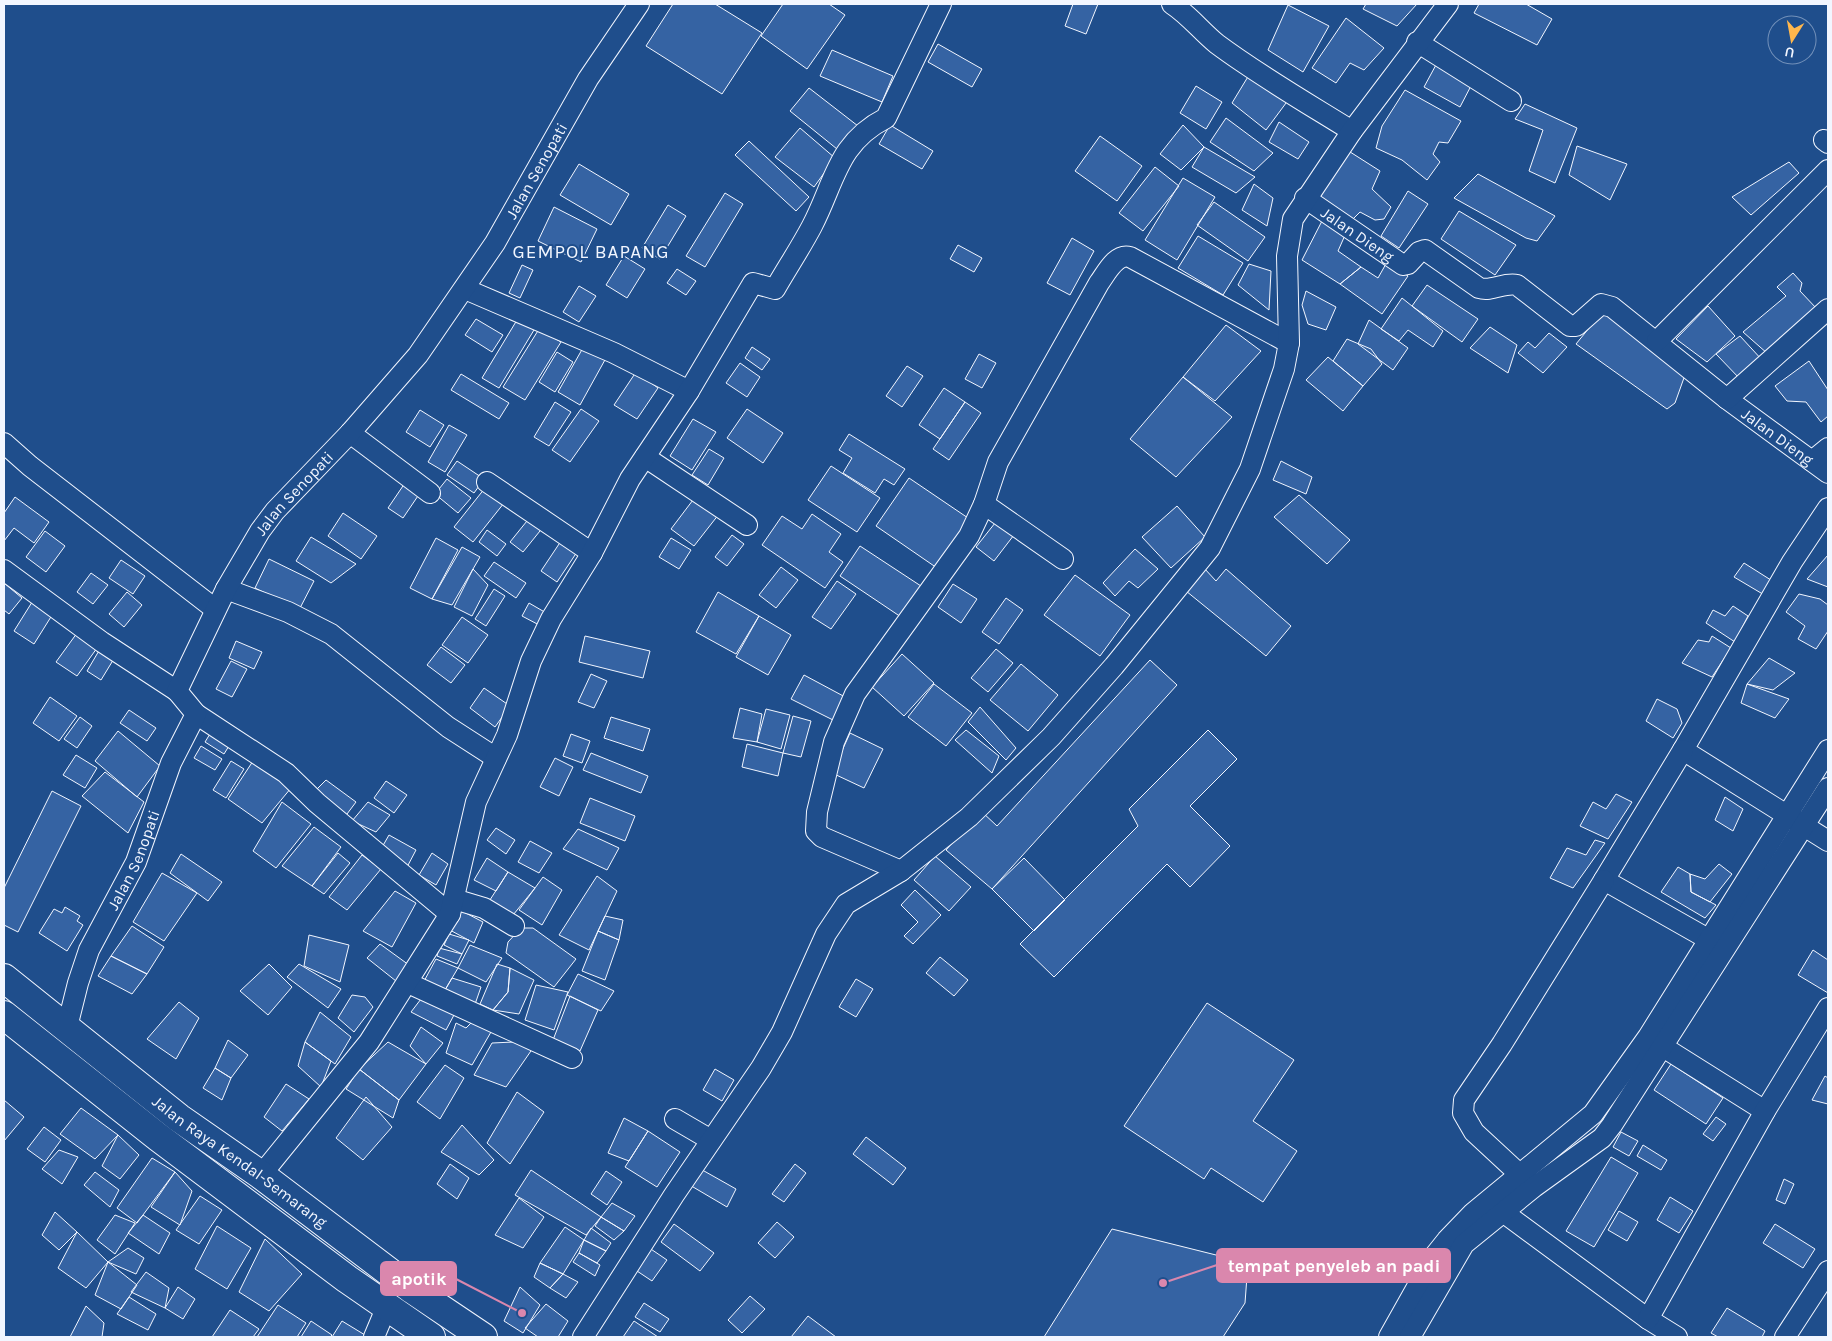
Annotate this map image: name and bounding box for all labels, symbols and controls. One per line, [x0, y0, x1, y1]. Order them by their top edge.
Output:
north arrow [1767, 15, 1817, 65]
text: U [1783, 43, 1796, 62]
street label: Jalan Senopati [502, 119, 571, 222]
street label: Jalan Dieng [1317, 203, 1398, 266]
district label: GEMPOL BAPANG [513, 241, 669, 263]
street label: Jalan Dieng [1738, 404, 1817, 469]
street label: Jalan Senopati [251, 447, 337, 539]
street label: Jalan Senopati [103, 807, 164, 913]
street label: Jalan Raya Kendal-Semarang [149, 1092, 331, 1232]
callout: tempat penyeleb an padi [1217, 1249, 1450, 1282]
text: tempat penyeleb an padi [1228, 1255, 1440, 1277]
callout: apotik [381, 1262, 456, 1295]
text: apotik [391, 1268, 447, 1290]

